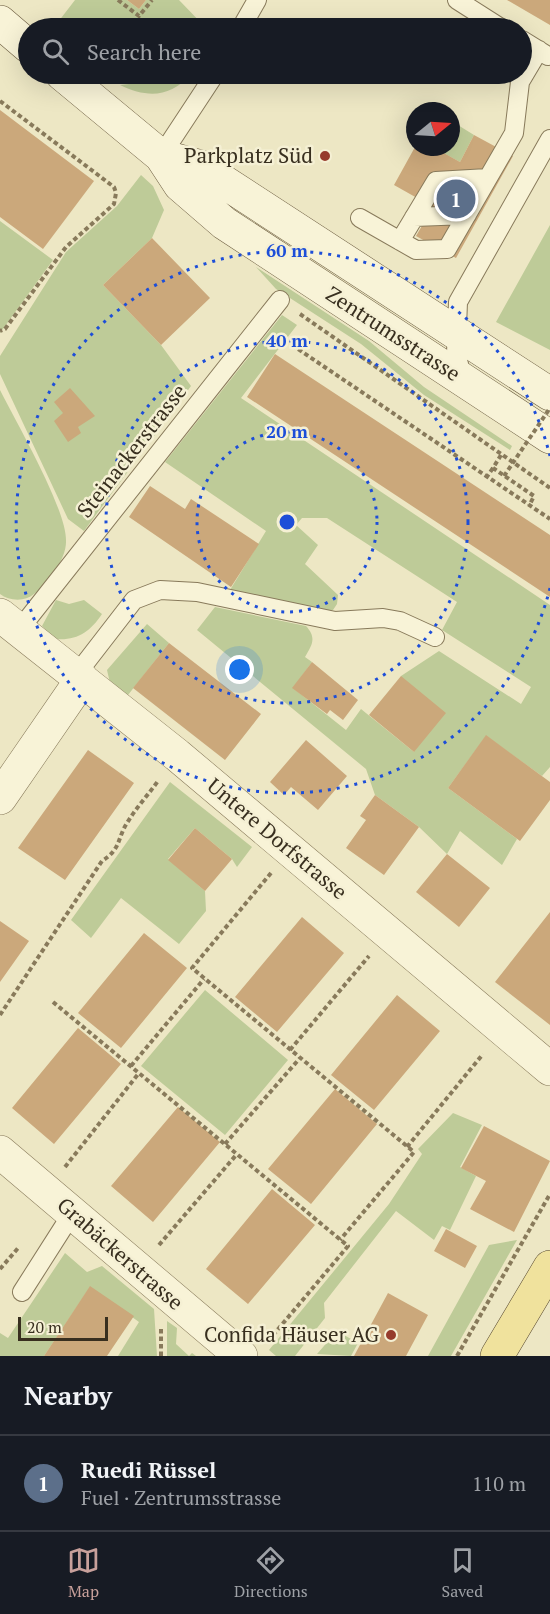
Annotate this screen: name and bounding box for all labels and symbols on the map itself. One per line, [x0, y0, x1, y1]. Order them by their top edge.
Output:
north arrow [406, 102, 460, 156]
place label: Parkplatz Süd [184, 141, 313, 169]
marker: Parkplatz Süd [318, 149, 332, 163]
pin: 1 [436, 176, 476, 222]
text: 60 m [266, 238, 308, 262]
street label: Zentrumsstrasse [321, 279, 466, 387]
text: 40 m [266, 328, 308, 352]
street label: Steinackerstrasse [70, 378, 192, 523]
text: 20 m [266, 419, 308, 443]
centre of rings [277, 512, 297, 532]
your location [225, 655, 254, 684]
street label: Untere Dorfstrasse [202, 771, 354, 905]
street label: Grabäckerstrasse [52, 1191, 190, 1316]
scale bar [18, 1314, 108, 1342]
place label: Confida Häuser AG [204, 1320, 380, 1348]
marker: Confida Häuser AG [384, 1328, 398, 1342]

